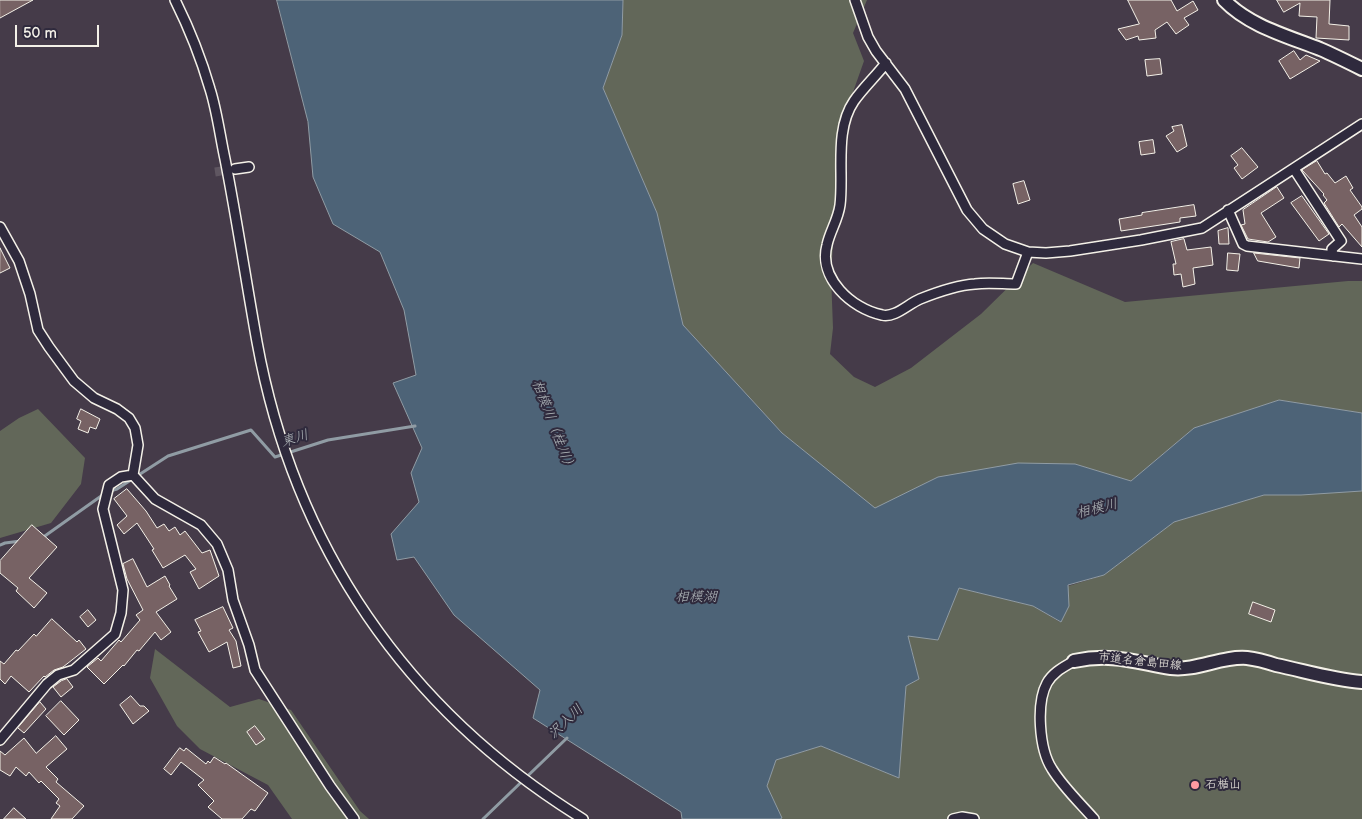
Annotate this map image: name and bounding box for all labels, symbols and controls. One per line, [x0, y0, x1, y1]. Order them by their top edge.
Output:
scale bar [18, 15, 101, 47]
text: 50 m [23, 24, 57, 43]
water label: 相模川（桂川） [528, 377, 578, 475]
water label: 東川 [279, 427, 311, 451]
water label: 相模川 [1075, 496, 1119, 522]
water label: 相模湖 [675, 589, 717, 605]
street label: 市道名倉島田線 [1097, 650, 1183, 674]
water label: 沢入川 [545, 701, 587, 743]
place label: 石楯山 [1205, 778, 1241, 792]
marker: 石楯山 [1189, 779, 1201, 791]

